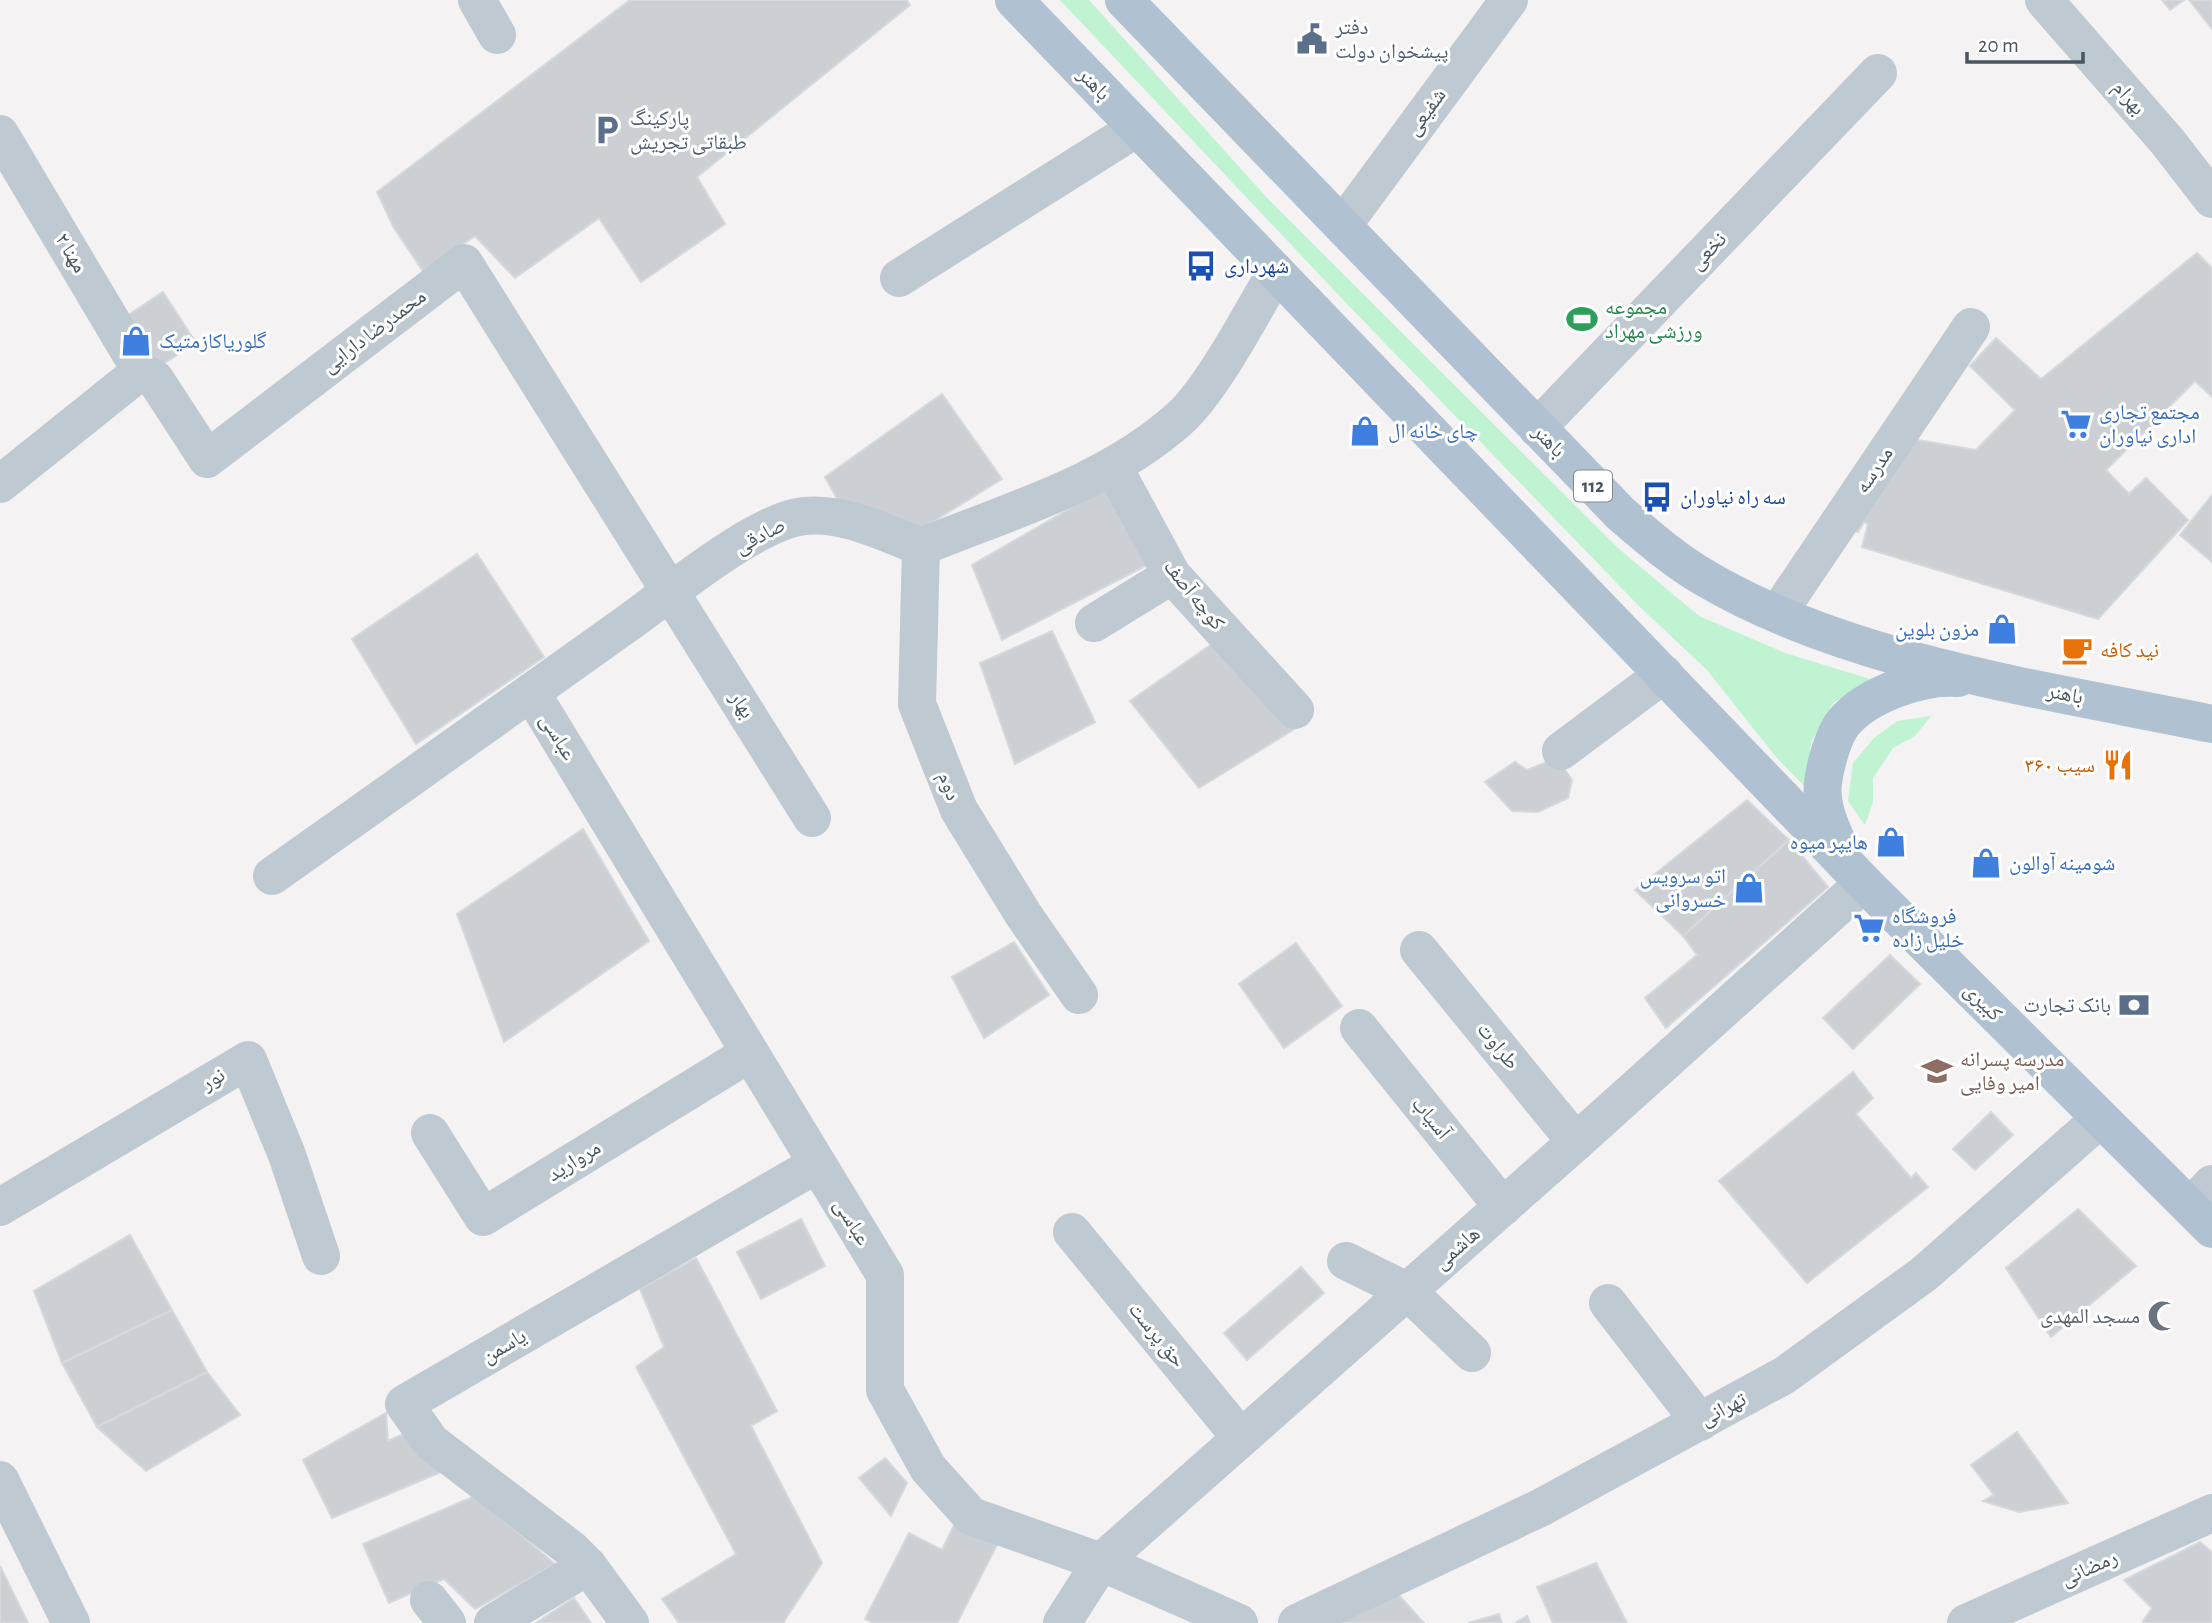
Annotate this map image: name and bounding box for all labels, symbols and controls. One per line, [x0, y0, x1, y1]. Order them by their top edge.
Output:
place label: دفتر پیشخوان دولت [1334, 17, 1448, 63]
scale bar [1967, 21, 2082, 65]
public building icon: دفتر پیشخوان دولت [1295, 22, 1329, 56]
text: 20 m [1978, 35, 2019, 56]
street label: باهنر [1073, 63, 1114, 105]
street label: بهرام [2107, 77, 2149, 121]
street label: شفیعی [1402, 85, 1452, 141]
place label: پارکینگ طبقاتی تجریش [630, 108, 747, 155]
parking icon: پارکینگ طبقاتی تجریش [590, 113, 624, 147]
street label: نخعی [1686, 228, 1732, 275]
street label: مهنا ۲ [50, 230, 91, 277]
bus stop icon: شهرداری [1184, 249, 1218, 283]
place label: شهرداری [1224, 256, 1289, 278]
street label: محمدرضا دارایی [318, 285, 431, 378]
place label: مجموعه ورزشی مهراد [1605, 297, 1703, 344]
sports icon: مجموعه ورزشی مهراد [1565, 302, 1599, 336]
shop icon: گلوریاکازمتیک [119, 324, 153, 358]
place label: گلوریاکازمتیک [159, 331, 267, 352]
place label: مجتمع تجاری اداری نیاوران [2099, 402, 2200, 448]
supermarket icon: مجتمع تجاری اداری نیاوران [2059, 407, 2093, 441]
shop icon: چای خانه ال [1348, 414, 1382, 448]
street label: باهنر [1528, 420, 1569, 462]
place label: چای خانه ال [1388, 421, 1478, 443]
street label: مدرسه [1851, 443, 1897, 497]
road number: 112 [1574, 471, 1612, 502]
bus stop icon: سه راه نیاوران [1640, 480, 1674, 514]
place label: سه راه نیاوران [1680, 487, 1786, 509]
street label: صادقی [731, 514, 790, 560]
street label: کوچه آصف [1159, 555, 1229, 635]
shop icon: مزون بلوین [1985, 612, 2019, 646]
place label: مزون بلوین [1895, 619, 1979, 642]
cafe icon: نيد كافه [2060, 633, 2094, 667]
place label: نيد كافه [2100, 640, 2159, 661]
street label: باهنر [2044, 680, 2085, 708]
street label: بهار [725, 687, 758, 723]
street label: عباسی [534, 710, 580, 765]
restaurant icon: سیب ٣۶٠ [2101, 748, 2135, 782]
place label: سیب ٣۶٠ [2025, 755, 2095, 776]
street label: دوم [931, 769, 964, 804]
shop icon: هایپر میوه [1874, 825, 1908, 859]
place label: هایپر میوه [1790, 832, 1868, 854]
shop icon: شومینه آوالون [1969, 846, 2003, 880]
place label: شومینه آوالون [2009, 852, 2115, 875]
place label: اتو سرویس خسروانی [1640, 866, 1726, 913]
shop icon: اتو سرویس خسروانی [1732, 871, 1766, 905]
place label: فروشگاه خلیل زاده [1892, 906, 1964, 953]
supermarket icon: فروشگاه خلیل زاده [1852, 911, 1886, 945]
street label: کبیری [1959, 979, 2006, 1026]
bank icon: بانک تجارت [2117, 988, 2151, 1022]
place label: بانک تجارت [2024, 995, 2111, 1016]
street label: طراوت [1473, 1019, 1523, 1073]
place label: مدرسه پسرانه امیر وفایی [1960, 1049, 2064, 1096]
school or university icon: مدرسه پسرانه امیر وفایی [1920, 1054, 1954, 1088]
street label: نور [197, 1064, 229, 1095]
street label: آسیاب [1407, 1092, 1455, 1144]
street label: مروارید [544, 1137, 604, 1186]
street label: عباسی [828, 1195, 874, 1250]
street label: هاشمی [1430, 1223, 1485, 1275]
street label: حق پرست [1123, 1298, 1189, 1373]
mosque icon: مسجد المهدی [2146, 1299, 2180, 1333]
place label: مسجد المهدی [2040, 1306, 2140, 1328]
street label: یاسمن [478, 1325, 531, 1369]
street label: تهرانی [1696, 1388, 1750, 1432]
street label: رمضانی [2058, 1546, 2121, 1592]

